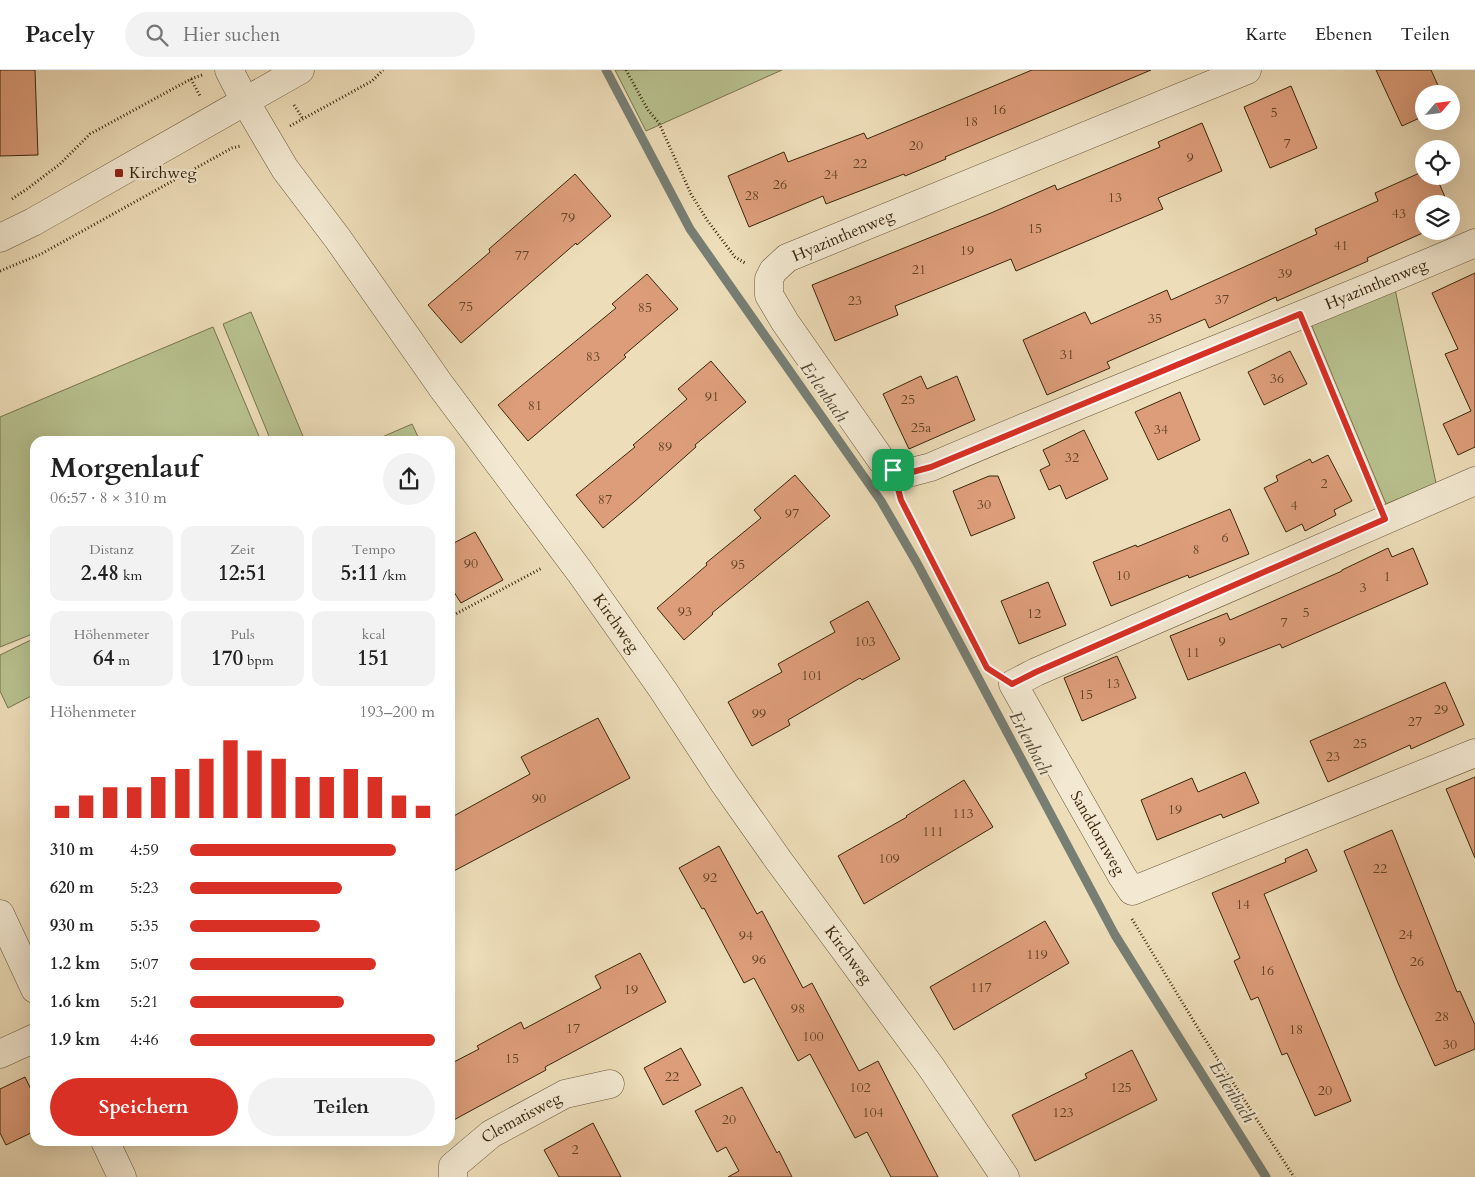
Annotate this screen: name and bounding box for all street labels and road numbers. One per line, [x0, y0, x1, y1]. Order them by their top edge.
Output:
street label: Hyazinthenweg [789, 205, 897, 267]
street label: Hyazinthenweg [1322, 253, 1431, 315]
street label: Kirchweg [588, 589, 644, 657]
street label: Sanddornweg [1065, 787, 1130, 879]
street label: Kirchweg [819, 921, 877, 989]
street label: Clematisweg [477, 1087, 565, 1149]

